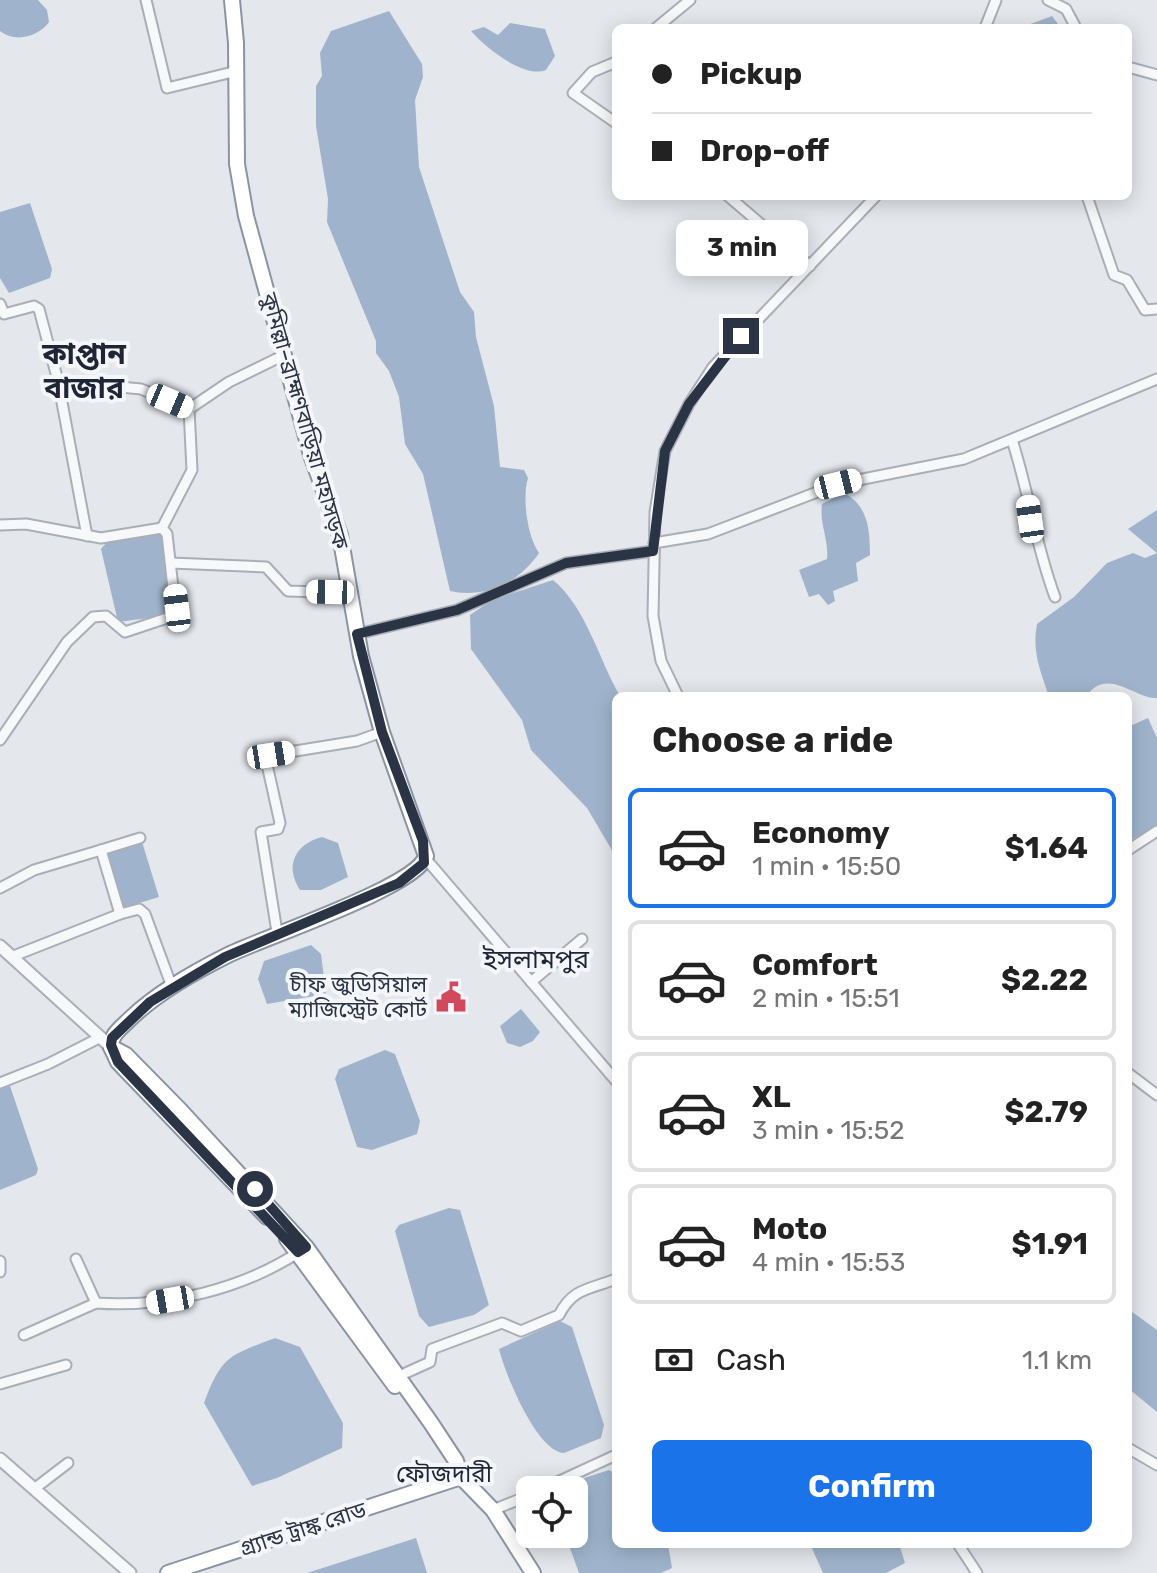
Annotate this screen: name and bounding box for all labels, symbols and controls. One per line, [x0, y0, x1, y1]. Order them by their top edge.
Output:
text: Pickup [700, 56, 802, 92]
text: Drop-off [700, 133, 829, 169]
callout: 3 min [675, 220, 807, 276]
text: 3 min [707, 232, 777, 263]
street label: কুমিল্লা–ব্রাহ্মণবাড়িয়া মহাসড়ক [255, 289, 355, 552]
route end [723, 318, 759, 354]
district label: কাপ্তান বাজার [41, 336, 126, 406]
car [143, 381, 197, 421]
car [812, 467, 864, 501]
car [1015, 494, 1045, 544]
car [306, 580, 354, 604]
car [162, 583, 192, 633]
text: Choose a ride [652, 718, 893, 761]
car [245, 739, 297, 771]
icon: car [656, 812, 728, 884]
text: Economy [752, 815, 890, 851]
text: $1.64 [1005, 830, 1088, 866]
text: 1 min · 15:50 [752, 851, 901, 882]
district label: ইসলামপুর [482, 944, 590, 975]
icon: car [656, 944, 728, 1016]
text: Comfort [752, 947, 878, 983]
text: $2.22 [1001, 962, 1088, 998]
place label: চীফ জুডিসিয়াল ম্যাজিস্ট্রেট কোর্ট [288, 971, 428, 1023]
public building icon: চীফ জুডিসিয়াল ম্যাজিস্ট্রেট কোর্ট [434, 980, 468, 1014]
text: 2 min · 15:51 [752, 983, 900, 1014]
icon: car [656, 1076, 728, 1148]
text: XL [752, 1079, 791, 1115]
text: $2.79 [1004, 1094, 1088, 1130]
text: 3 min · 15:52 [752, 1115, 904, 1146]
route start [237, 1171, 273, 1207]
icon: car [656, 1208, 728, 1280]
text: Moto [752, 1211, 827, 1247]
text: $1.91 [1012, 1226, 1088, 1262]
text: 4 min · 15:53 [752, 1247, 905, 1278]
car [144, 1284, 196, 1316]
icon: cash [652, 1338, 696, 1382]
text: Cash [716, 1342, 786, 1378]
text: 1.1 km [1022, 1345, 1092, 1376]
button: Confirm [652, 1440, 1092, 1532]
district label: ফৌজদারী [396, 1460, 493, 1488]
map controls [516, 1476, 588, 1548]
button: locate [516, 1476, 588, 1548]
street label: গ্র্যান্ড ট্রাঙ্ক রোড [236, 1496, 370, 1562]

